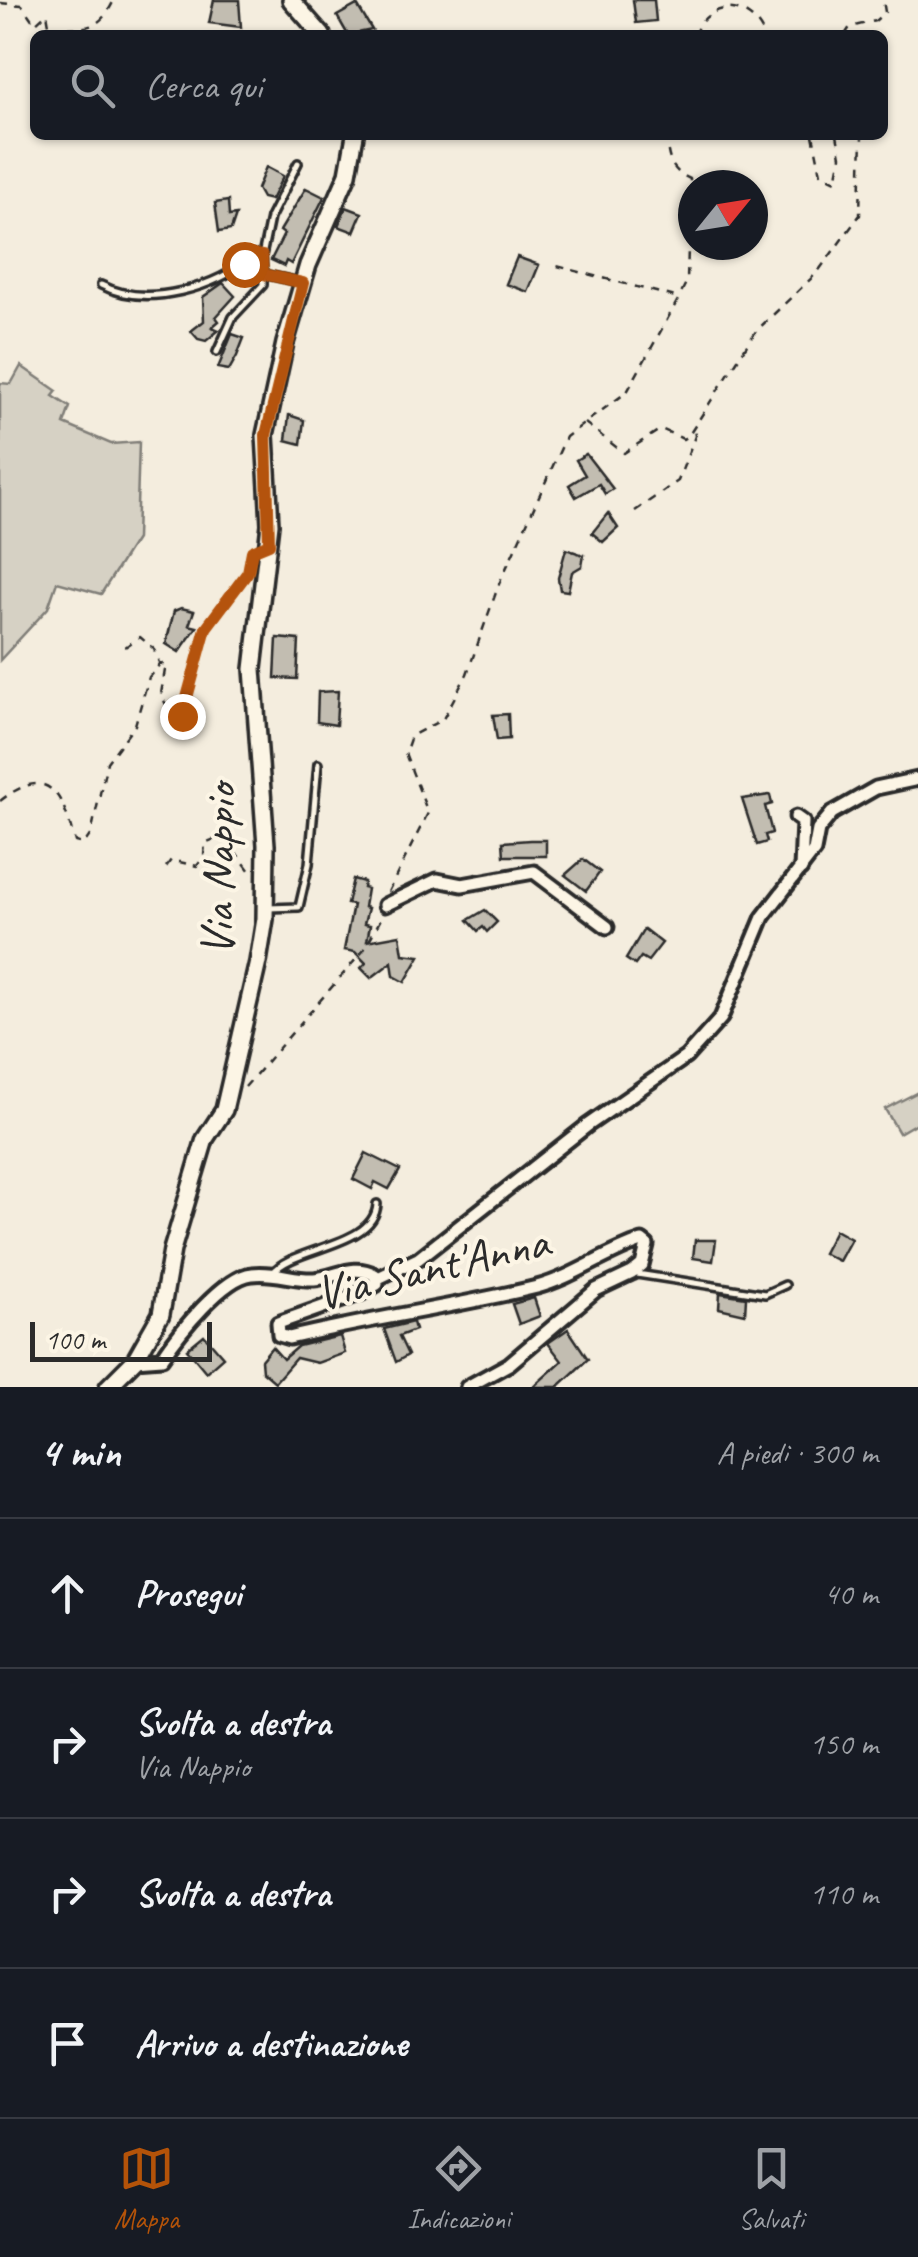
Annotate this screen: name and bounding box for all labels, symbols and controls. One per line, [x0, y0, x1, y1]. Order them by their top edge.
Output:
search box [30, 30, 888, 140]
icon: search [65, 58, 120, 113]
text: Cerca qui [145, 62, 262, 109]
north arrow [678, 170, 768, 260]
route start [222, 242, 268, 288]
route end [160, 694, 206, 740]
street label: Via Nappio [186, 778, 250, 957]
street label: Via Sant'Anna [310, 1210, 557, 1323]
scale bar [30, 1317, 212, 1362]
text: 100 m [45, 1322, 105, 1357]
text: 4 min [40, 1426, 120, 1479]
text: A piedi · 300 m [717, 1432, 878, 1473]
icon: ahead [40, 1566, 95, 1621]
text: Prosegui [135, 1570, 242, 1617]
text: 40 m [824, 1573, 878, 1614]
text: Svolta a destra [135, 1699, 331, 1746]
icon: right [40, 1716, 95, 1771]
text: 150 m [809, 1723, 878, 1764]
text: Via Nappio [135, 1746, 250, 1787]
icon: right [40, 1866, 95, 1921]
text: Svolta a destra [135, 1870, 331, 1917]
text: 110 m [809, 1873, 878, 1914]
icon: arrive [40, 2016, 95, 2071]
text: Arrivo a destinazione [135, 2020, 407, 2067]
tab: Mappa [114, 2141, 179, 2236]
tab: Indicazioni [407, 2141, 510, 2236]
tab: Salvati [739, 2141, 804, 2236]

